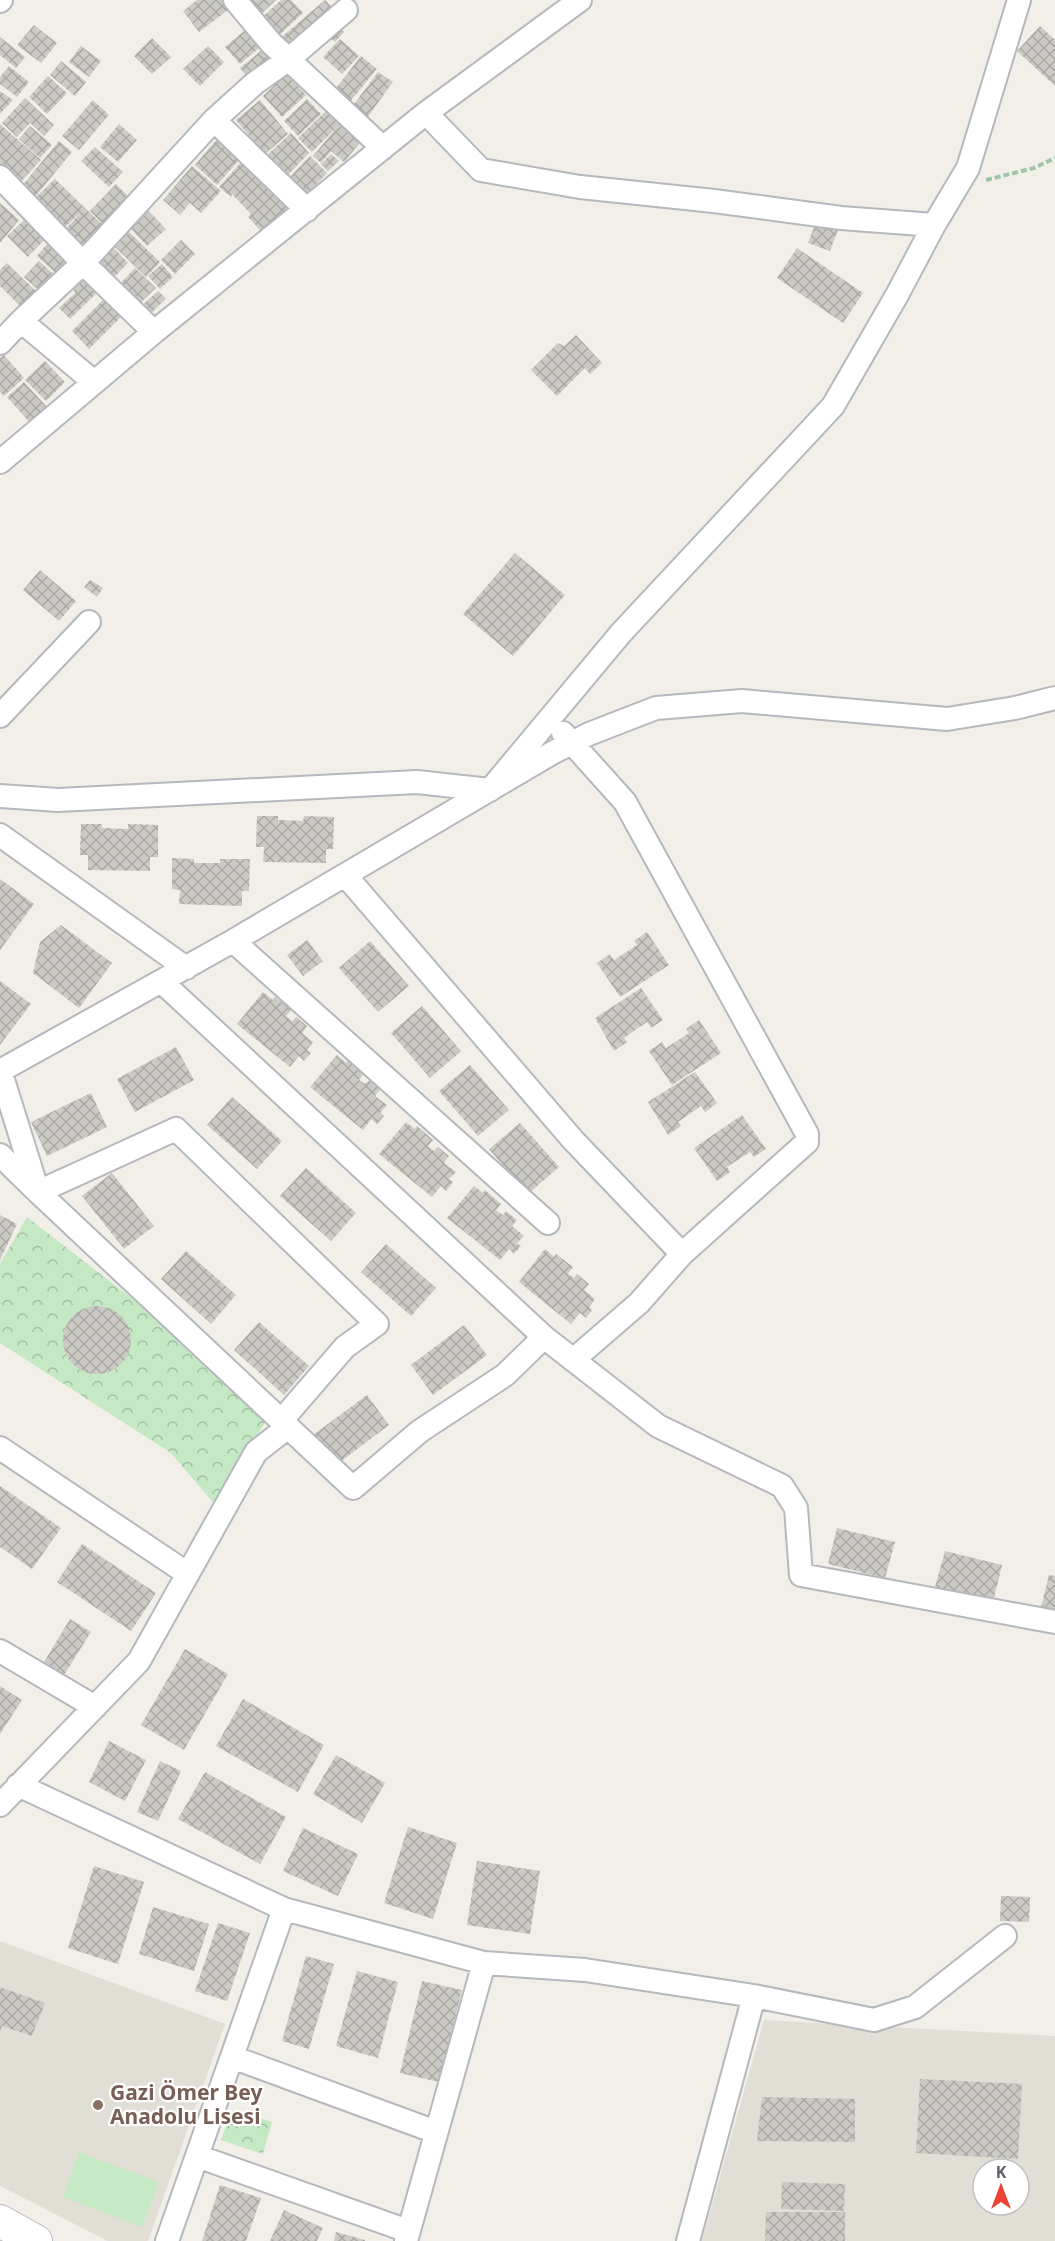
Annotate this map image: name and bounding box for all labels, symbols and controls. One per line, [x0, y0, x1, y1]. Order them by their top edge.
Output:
place label: Gazi Ömer Bey Anadolu Lisesi [110, 2078, 262, 2130]
marker: Gazi Ömer Bey Anadolu Lisesi [91, 2098, 105, 2112]
north arrow [971, 2157, 1031, 2217]
text: K [996, 2161, 1007, 2183]

